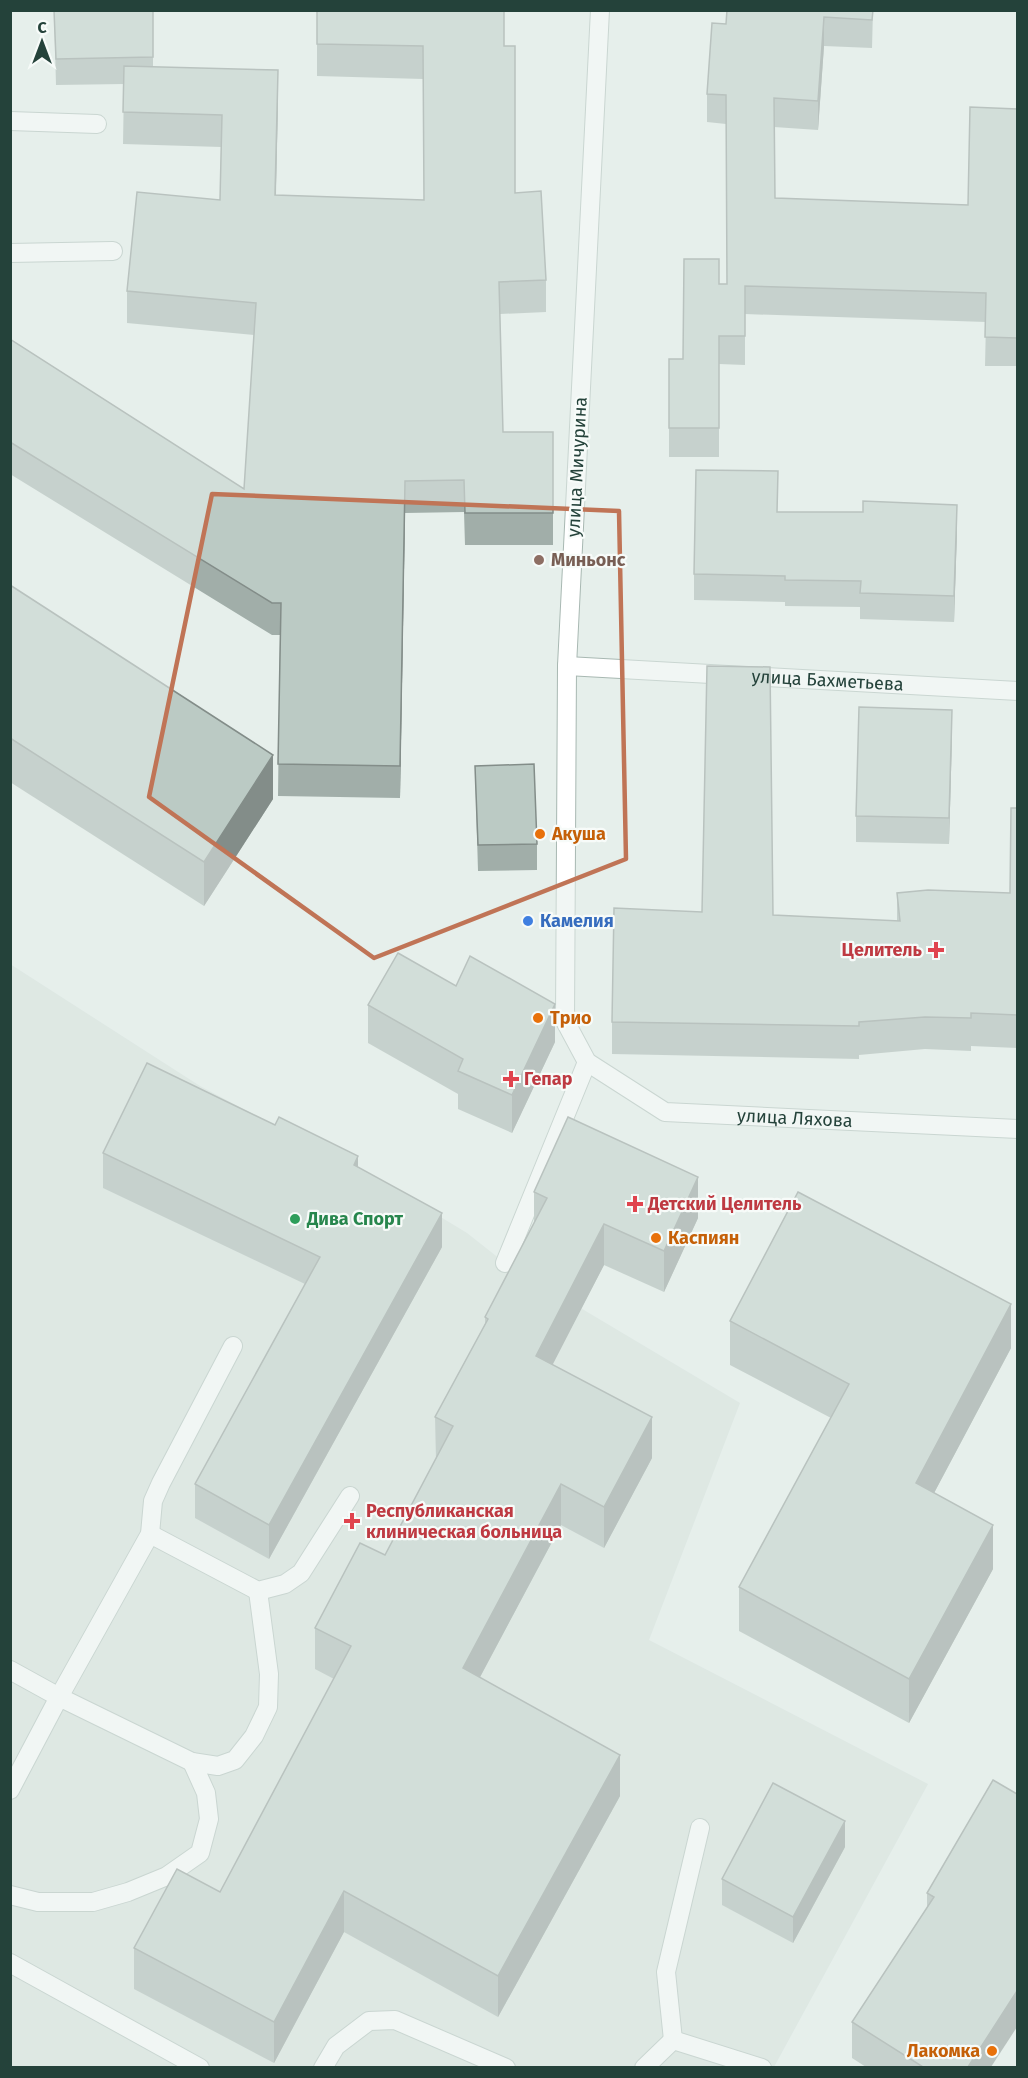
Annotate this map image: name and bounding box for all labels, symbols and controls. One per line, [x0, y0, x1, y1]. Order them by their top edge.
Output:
north arrow [12, 12, 72, 72]
text: С [37, 18, 47, 37]
street label: улица Мичурина [562, 396, 592, 538]
place label: Миньонс [551, 549, 626, 571]
marker: Миньонс [532, 553, 546, 567]
street label: улица Бахметьева [751, 665, 904, 696]
place label: Акуша [551, 823, 606, 845]
marker: Акуша [533, 827, 547, 841]
place label: Камелия [540, 910, 614, 932]
marker: Камелия [521, 914, 535, 928]
place label: Целитель [842, 939, 923, 961]
marker: Целитель [927, 941, 945, 959]
place label: Трио [550, 1007, 592, 1029]
marker: Трио [531, 1011, 545, 1025]
place label: Гепар [524, 1068, 573, 1090]
marker: Гепар [502, 1070, 520, 1088]
street label: улица Ляхова [737, 1104, 853, 1132]
place label: Детский Целитель [647, 1193, 802, 1215]
marker: Детский Целитель [626, 1195, 644, 1213]
place label: Дива Спорт [306, 1208, 403, 1230]
marker: Дива Спорт [288, 1212, 302, 1226]
place label: Каспиян [668, 1227, 739, 1249]
marker: Каспиян [649, 1231, 663, 1245]
place label: Республиканская клиническая больница [366, 1500, 562, 1543]
marker: Республиканская клиническая больница [343, 1512, 361, 1530]
place label: Лакомка [907, 2040, 980, 2062]
marker: Лакомка [985, 2044, 999, 2058]

